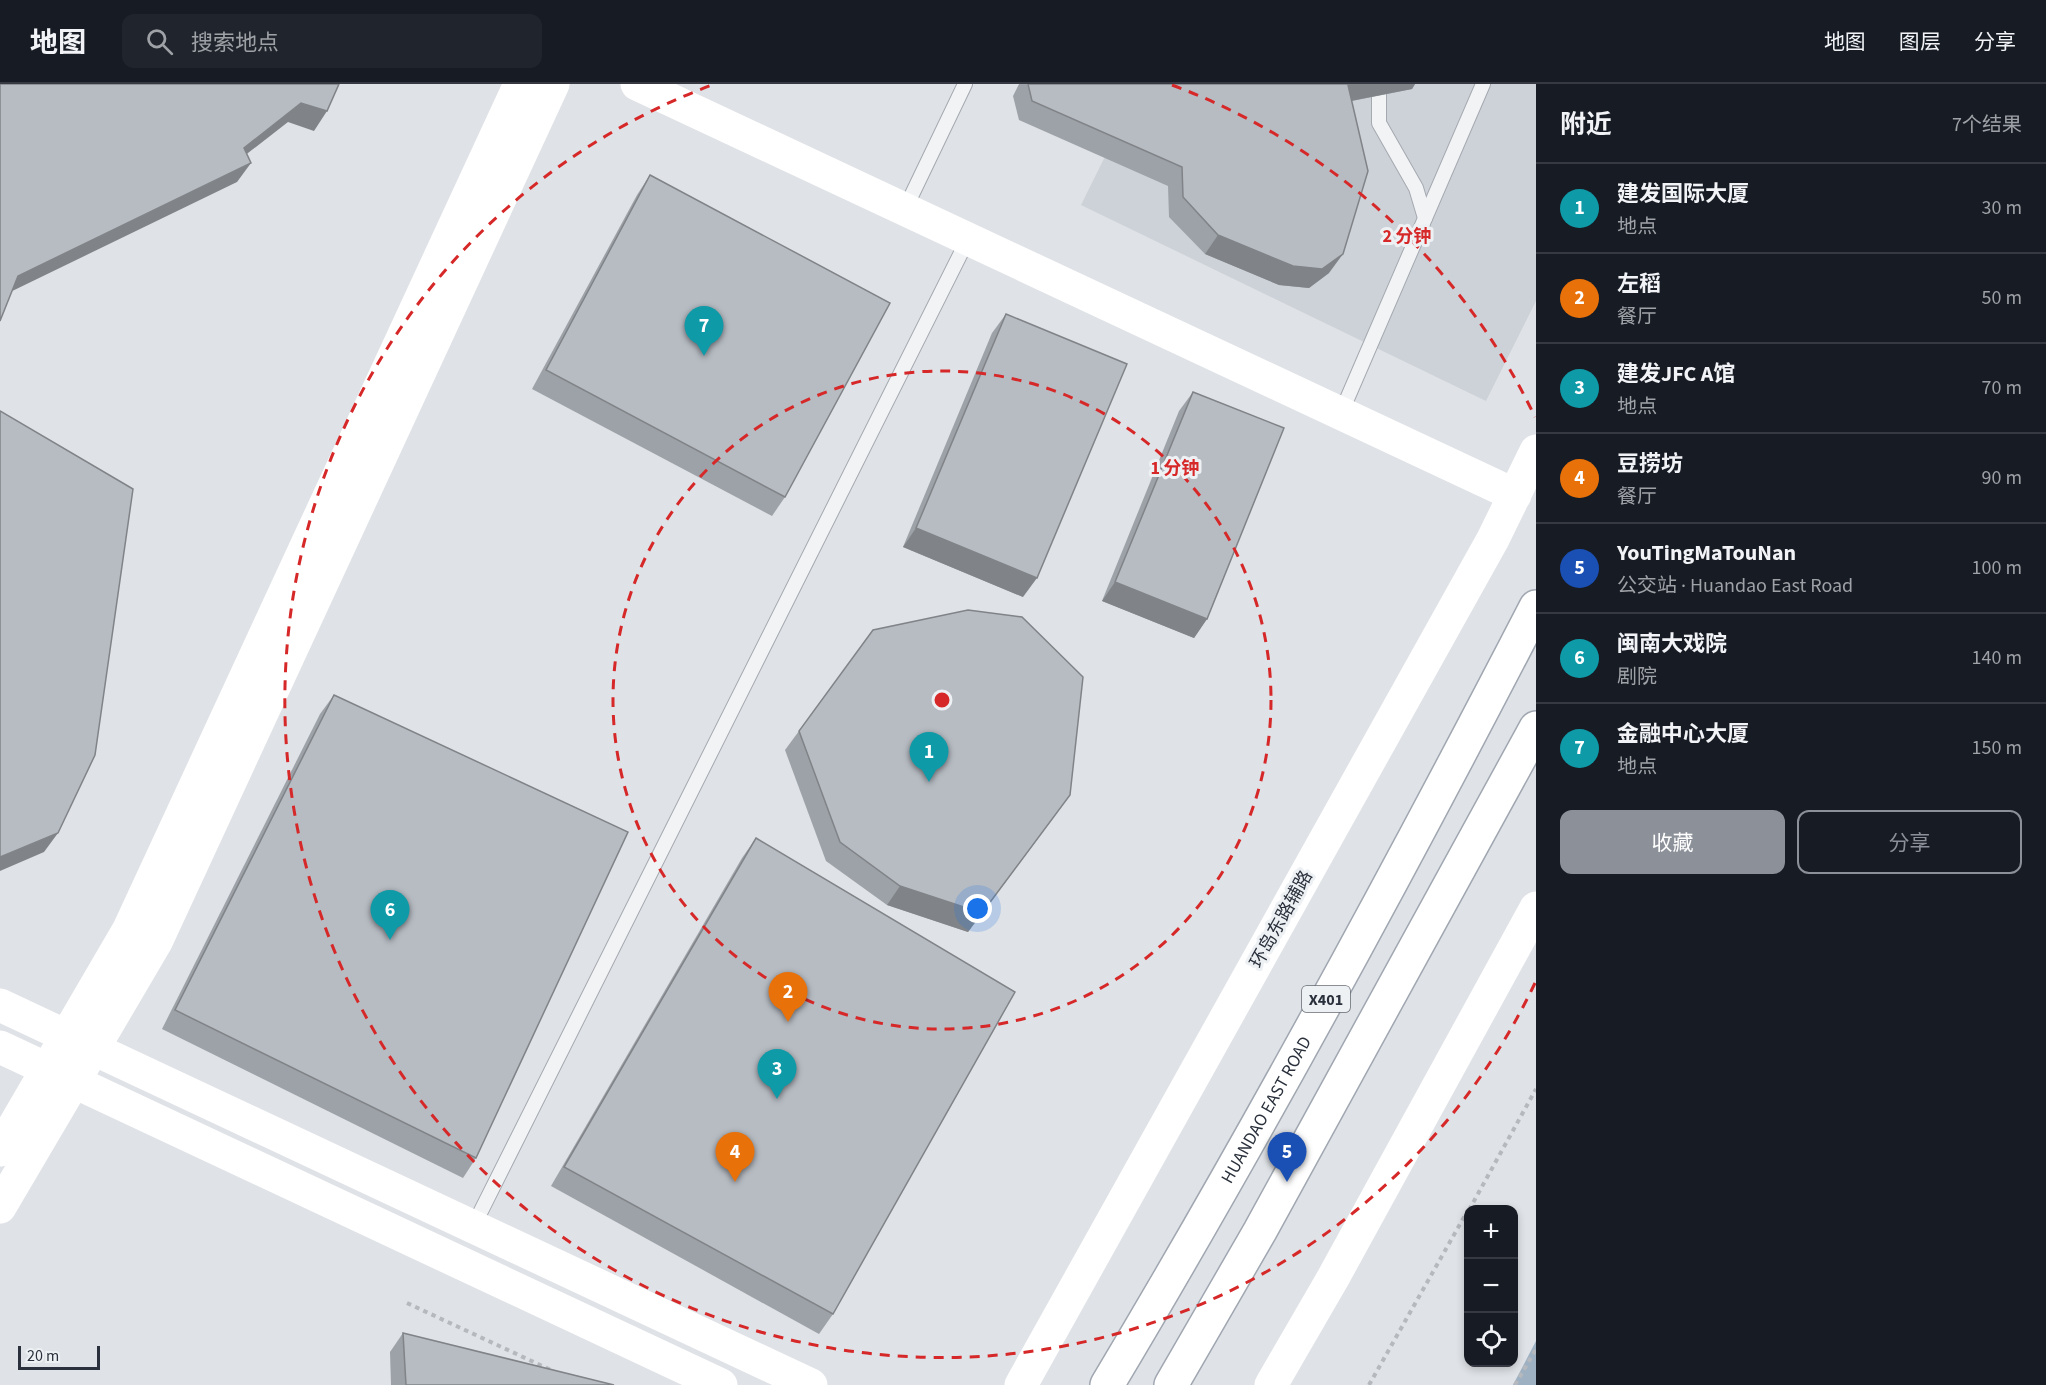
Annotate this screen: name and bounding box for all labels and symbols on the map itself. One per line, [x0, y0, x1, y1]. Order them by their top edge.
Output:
text: 2 分钟 [1382, 224, 1432, 249]
pin: 7 [684, 306, 724, 356]
text: 1 分钟 [1150, 456, 1200, 481]
centre of rings [932, 690, 952, 710]
pin: 1 [910, 732, 948, 782]
street label: 环岛东路辅路 [1244, 866, 1319, 973]
pin: 6 [370, 890, 410, 940]
your location [963, 894, 992, 923]
pin: 2 [768, 972, 808, 1022]
road number: X401 [1302, 986, 1350, 1012]
street label: HUANDAO EAST ROAD [1215, 1032, 1318, 1188]
pin: 3 [758, 1050, 796, 1099]
pin: 4 [716, 1132, 754, 1182]
pin: 5 [1268, 1132, 1306, 1182]
scale bar [18, 1343, 100, 1370]

